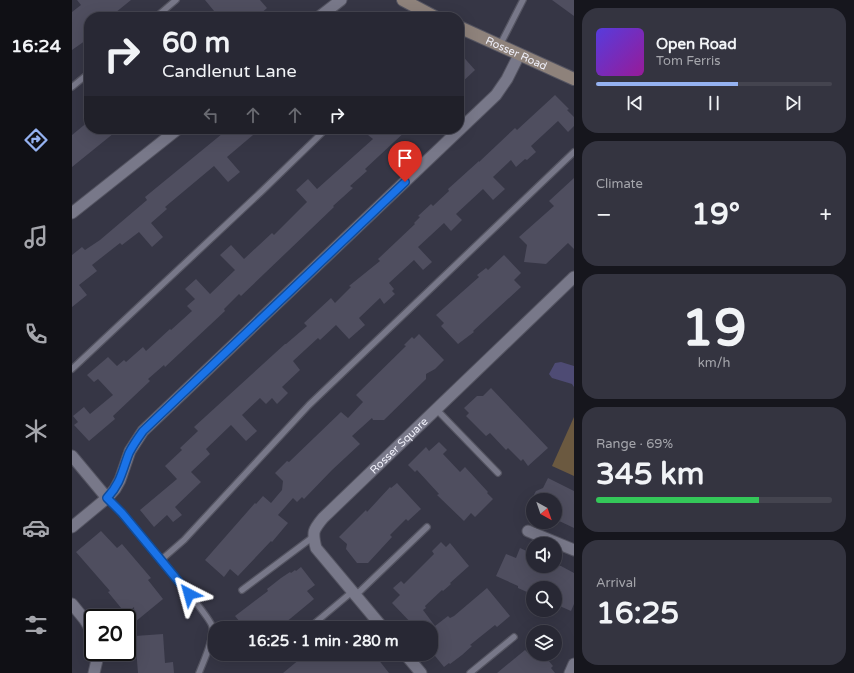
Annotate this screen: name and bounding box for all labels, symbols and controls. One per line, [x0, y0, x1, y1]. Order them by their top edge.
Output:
text: 60 m [162, 26, 230, 60]
icon: right [96, 28, 148, 80]
street label: Rosser Road [484, 33, 549, 73]
text: 16:24 [11, 35, 61, 57]
text: Open Road [656, 35, 737, 53]
text: Tom Ferris [656, 53, 720, 69]
text: Candlenut Lane [162, 60, 297, 82]
icon: previous [624, 92, 646, 114]
icon: pause [703, 92, 725, 114]
icon: next [782, 92, 804, 114]
icon: left [200, 104, 222, 126]
icon: ahead [242, 104, 264, 126]
icon: ahead [284, 104, 306, 126]
icon: right [326, 104, 348, 126]
icon: directions [22, 126, 50, 154]
pin [388, 141, 422, 182]
icon: arrive [394, 147, 416, 169]
text: Climate [596, 176, 643, 192]
text: 19° [691, 196, 740, 233]
text: − [596, 202, 612, 228]
text: + [820, 202, 832, 228]
icon: music [22, 223, 50, 251]
text: 19 [681, 297, 747, 360]
icon: phone [22, 320, 50, 348]
text: km/h [698, 355, 730, 371]
street label: Rosser Square [367, 415, 430, 476]
icon: climate [22, 417, 50, 445]
text: Range · 69% [596, 436, 673, 452]
text: 345 km [596, 456, 704, 493]
north arrow [526, 493, 562, 529]
map controls [526, 493, 562, 661]
icon: car [22, 514, 50, 542]
button: sound [526, 537, 562, 573]
position arrow [168, 573, 210, 615]
text: Arrival [596, 575, 636, 591]
button: search [526, 581, 562, 617]
text: 16:25 [596, 595, 679, 632]
speed limit sign: 20 [84, 609, 136, 661]
icon: filters [22, 611, 50, 639]
button: layers [526, 625, 562, 661]
text: 16:25 · 1 min · 280 m [248, 632, 398, 650]

